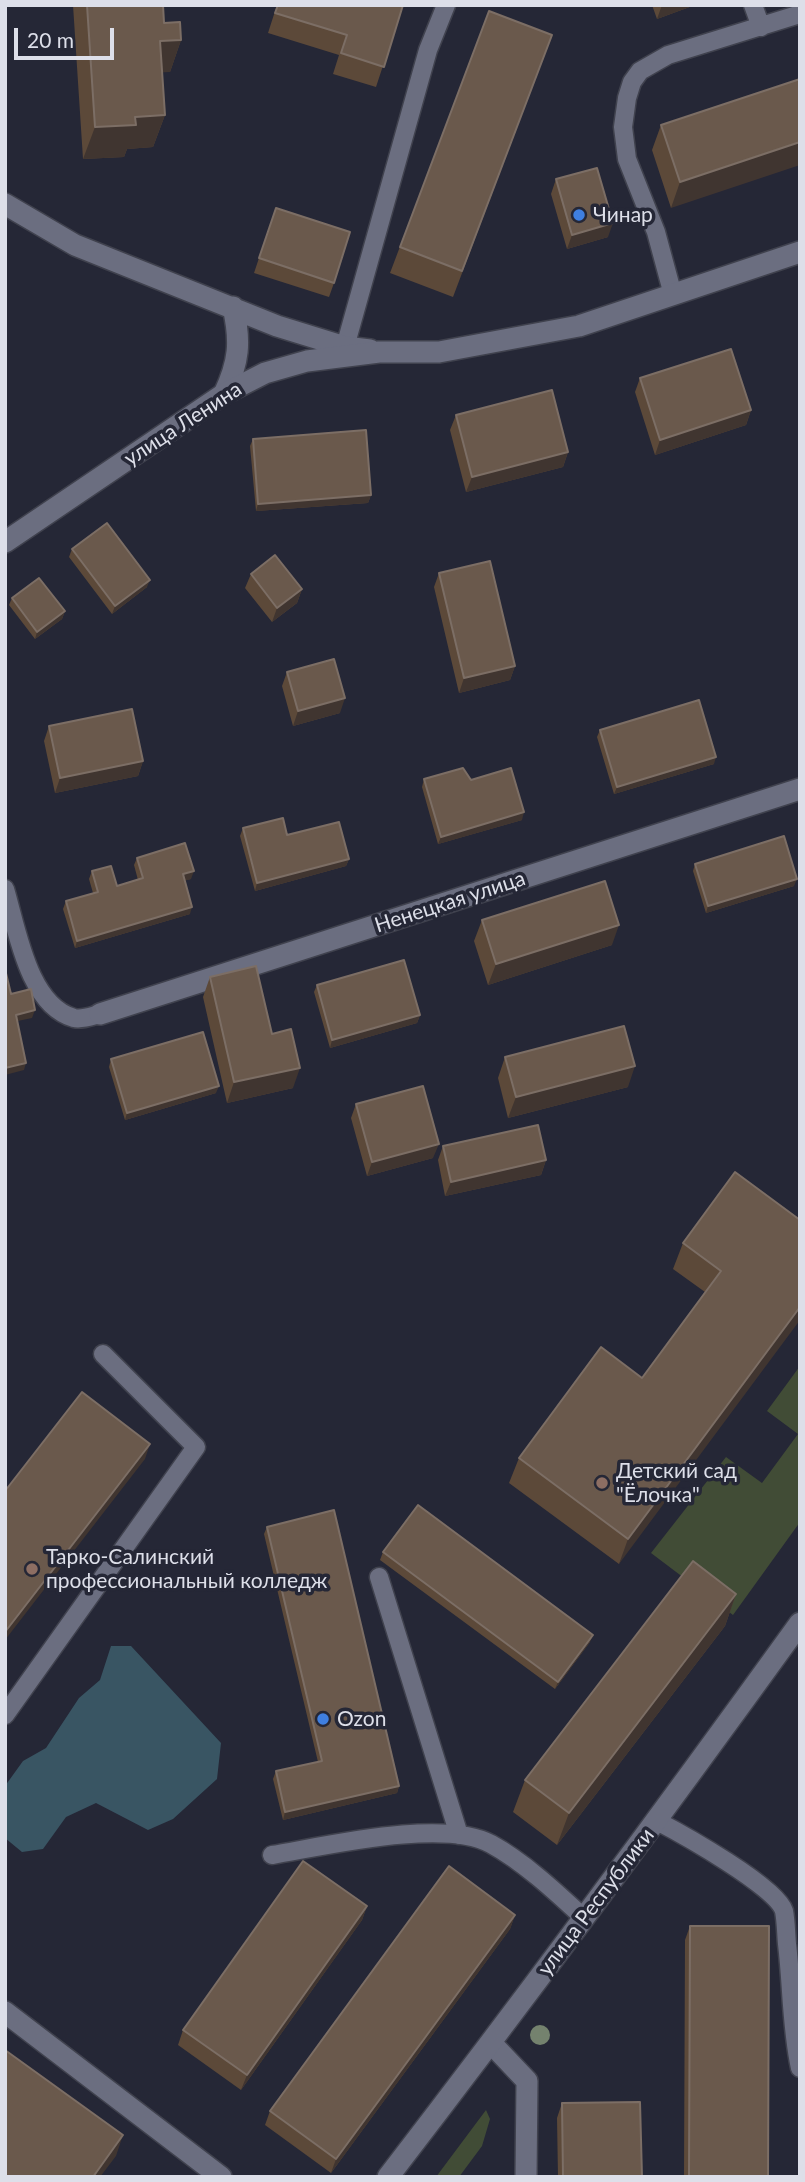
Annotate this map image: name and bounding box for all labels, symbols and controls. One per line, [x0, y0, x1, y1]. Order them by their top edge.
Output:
scale bar [18, 14, 117, 58]
text: 20 m [27, 27, 74, 52]
place label: Чинар [593, 202, 653, 228]
marker: Чинар [571, 207, 587, 223]
street label: улица Ленина [120, 377, 246, 471]
street label: Ненецкая улица [372, 866, 528, 938]
place label: Детский сад "Ёлочка" [616, 1458, 737, 1508]
marker: Детский сад "Ёлочка" [594, 1475, 610, 1491]
place label: Тарко-Салинский профессиональный колледж [46, 1544, 327, 1594]
marker: Тарко-Салинский профессиональный колледж [24, 1561, 40, 1577]
place label: Ozon [337, 1706, 386, 1732]
marker: Ozon [315, 1711, 331, 1727]
street label: улица Республики [532, 1823, 660, 1981]

